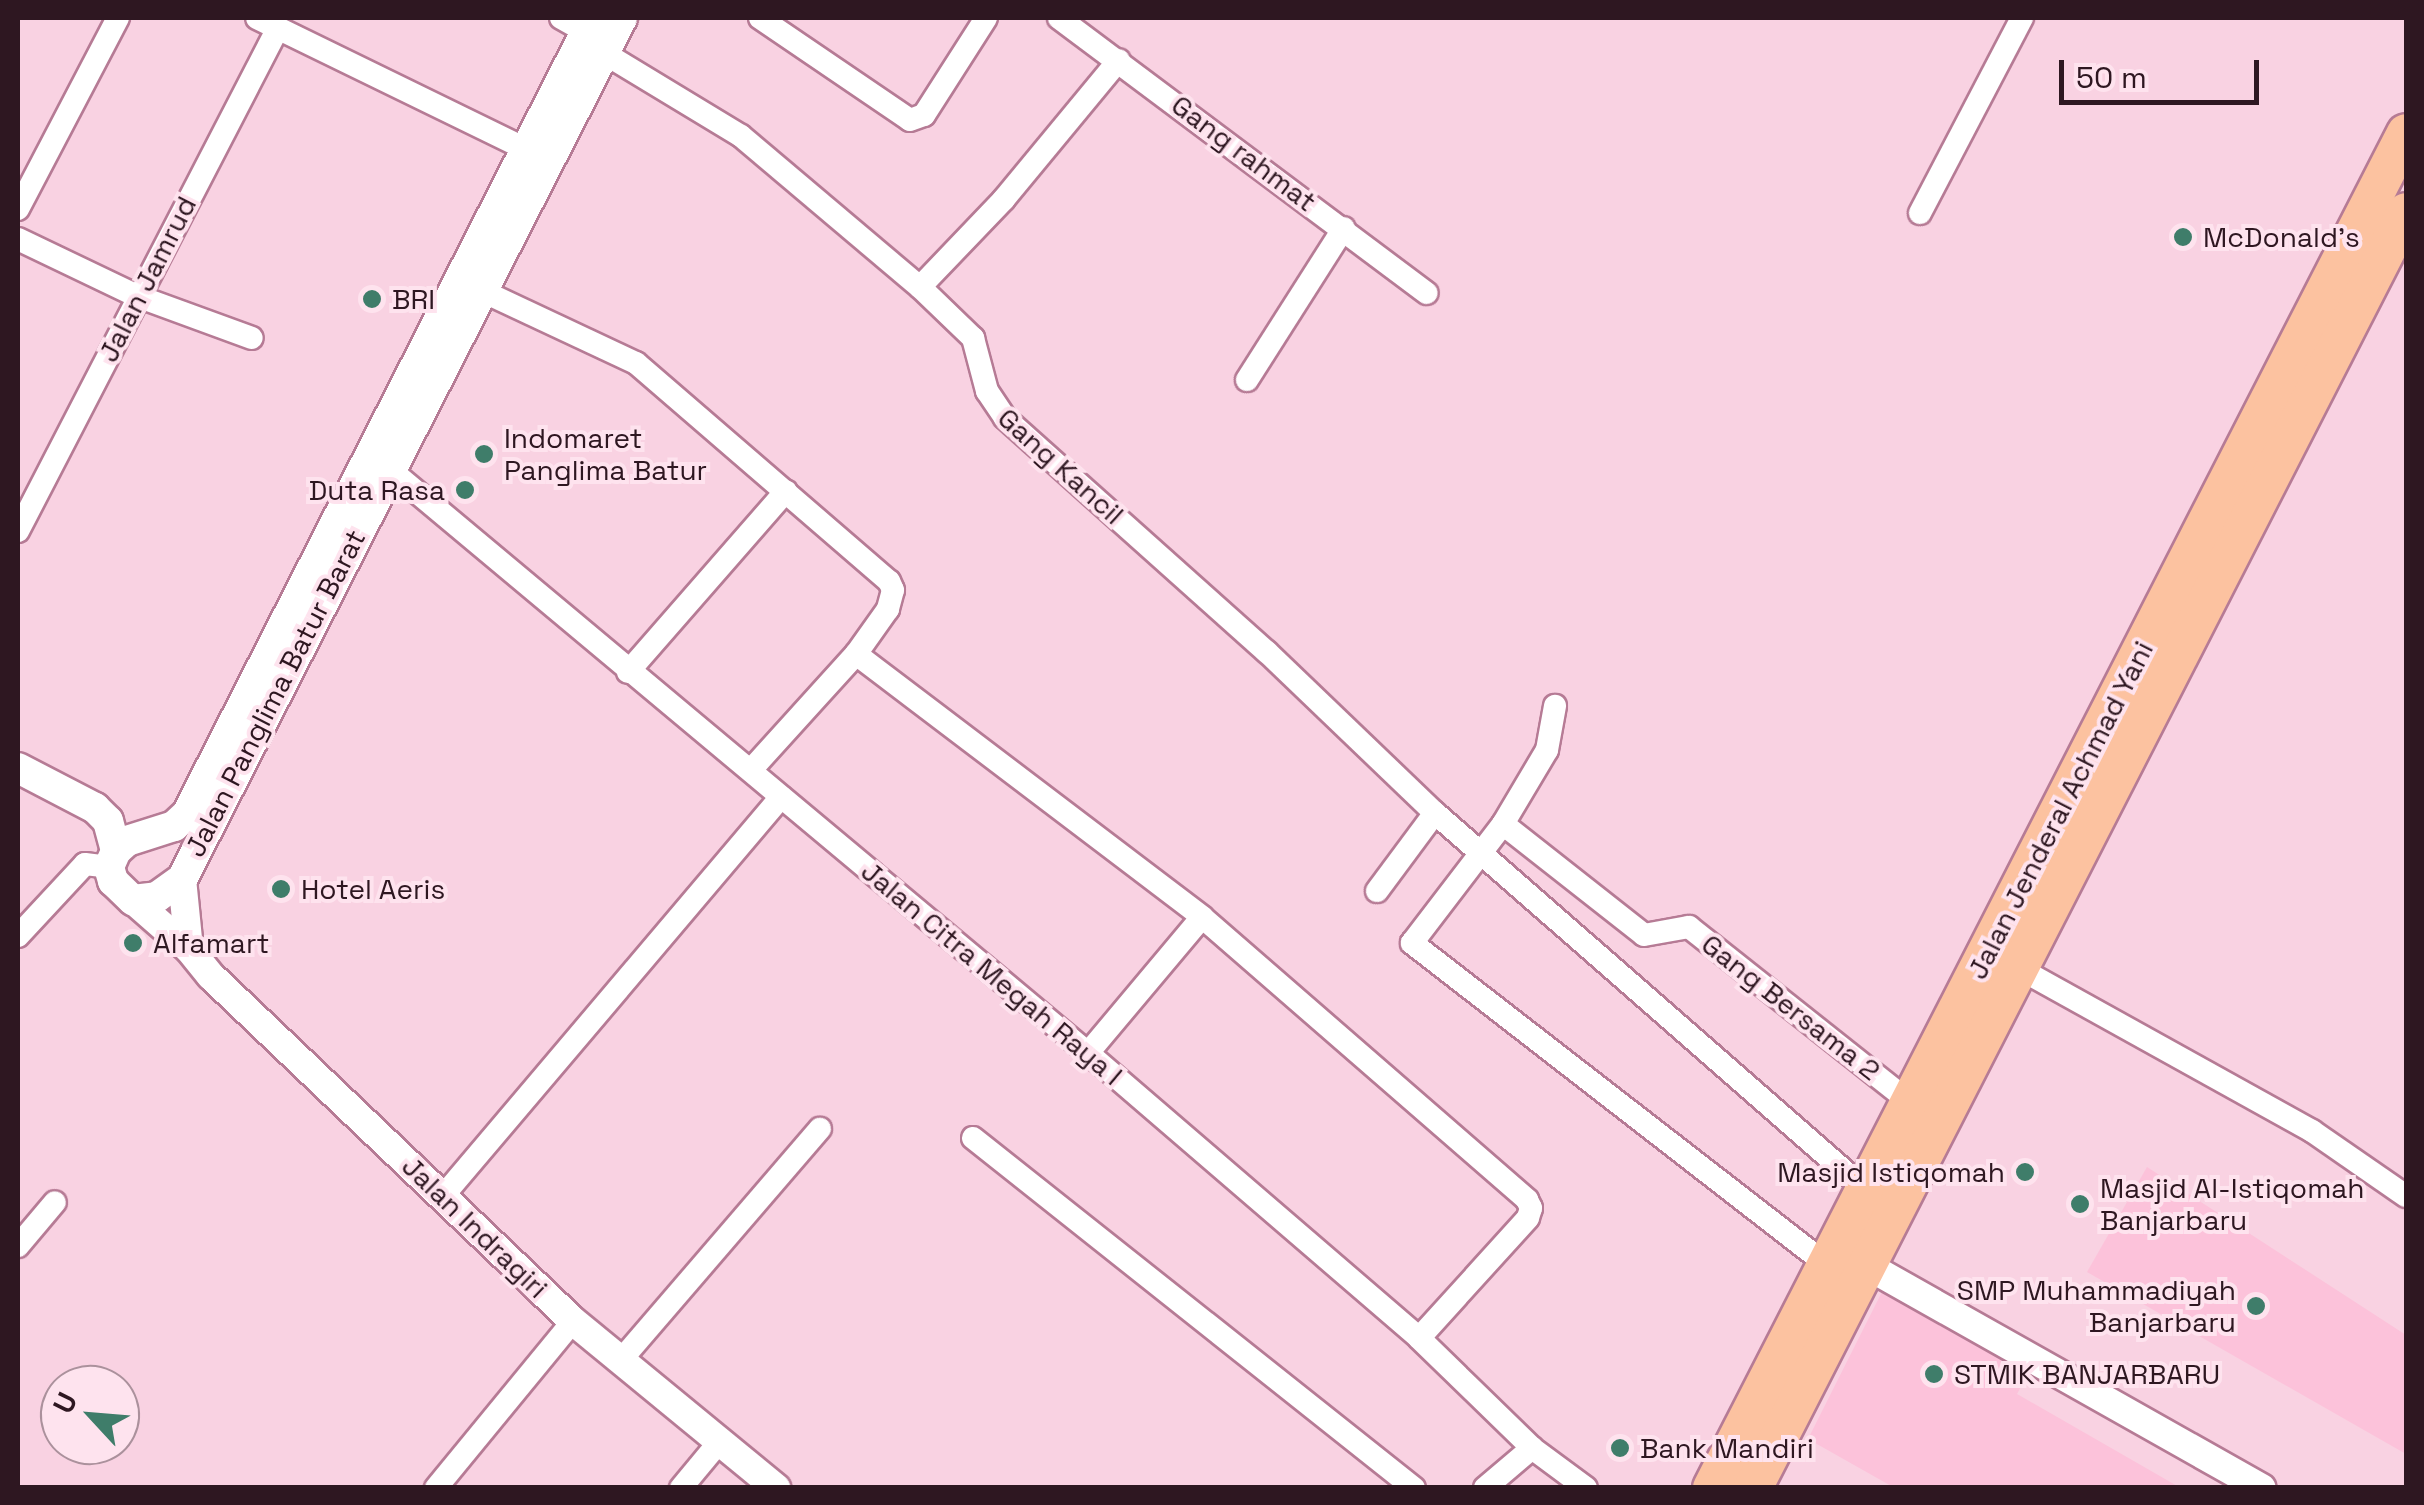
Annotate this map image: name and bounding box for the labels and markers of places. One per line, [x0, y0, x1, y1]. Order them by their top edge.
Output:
place label: McDonald's [2203, 220, 2360, 254]
marker: McDonald's [2172, 226, 2194, 248]
place label: BRI [392, 282, 435, 316]
marker: BRI [361, 288, 383, 310]
place label: Indomaret Panglima Batur [504, 421, 707, 487]
marker: Indomaret Panglima Batur [473, 443, 495, 465]
place label: Duta Rasa [309, 473, 445, 507]
marker: Duta Rasa [454, 479, 476, 501]
place label: Hotel Aeris [301, 872, 446, 906]
marker: Hotel Aeris [270, 878, 292, 900]
place label: Alfamart [153, 926, 269, 960]
marker: Alfamart [122, 932, 144, 954]
place label: Masjid Istiqomah [1777, 1155, 2005, 1189]
marker: Masjid Istiqomah [2014, 1161, 2036, 1183]
place label: Masjid Al-Istiqomah Banjarbaru [2100, 1171, 2365, 1237]
marker: Masjid Al-Istiqomah Banjarbaru [2069, 1193, 2091, 1215]
place label: SMP Muhammadiyah Banjarbaru [1957, 1273, 2236, 1339]
marker: SMP Muhammadiyah Banjarbaru [2245, 1295, 2267, 1317]
place label: STMIK BANJARBARU [1954, 1357, 2220, 1391]
marker: STMIK BANJARBARU [1923, 1363, 1945, 1385]
place label: Bank Mandiri [1640, 1431, 1814, 1465]
marker: Bank Mandiri [1609, 1437, 1631, 1459]

